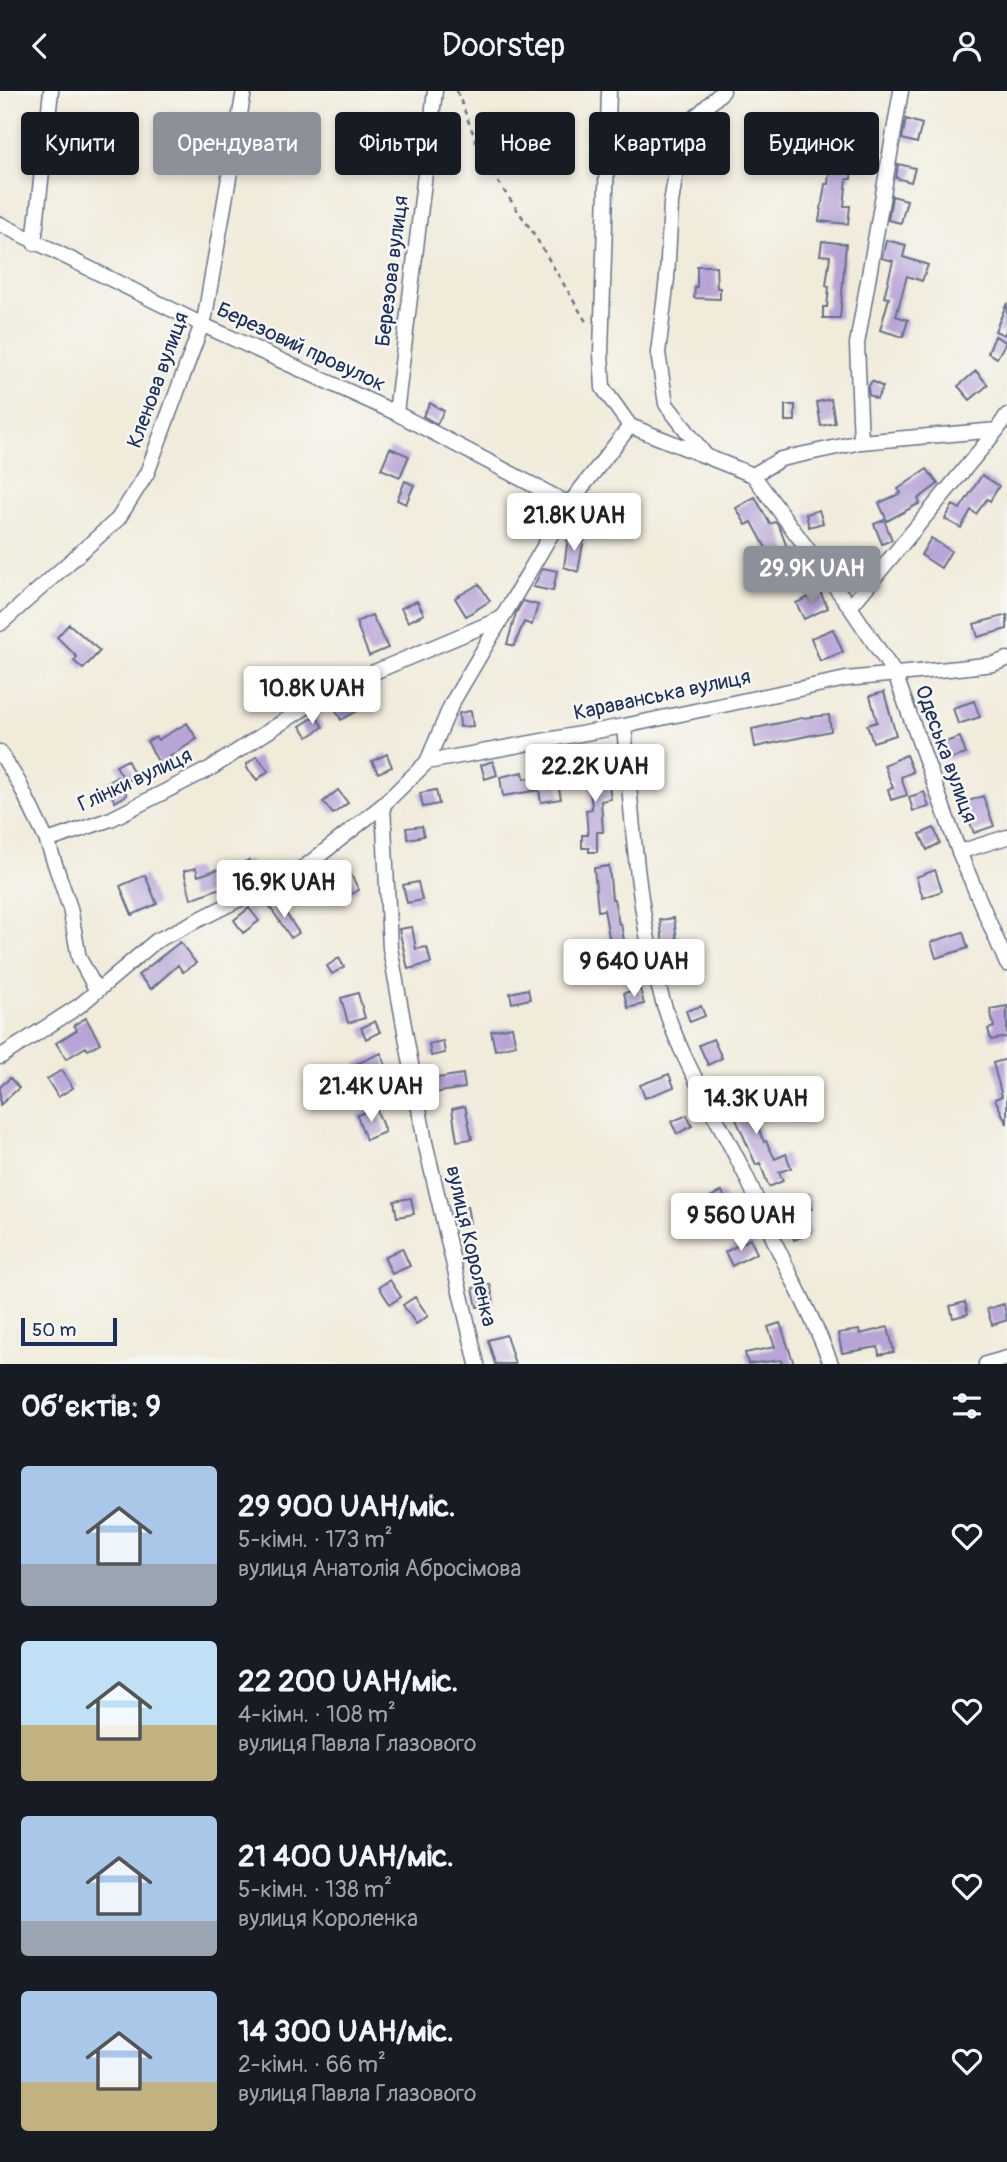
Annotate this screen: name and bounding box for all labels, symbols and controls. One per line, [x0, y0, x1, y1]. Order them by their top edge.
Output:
text: Doorstep [442, 26, 565, 66]
icon: back [21, 27, 59, 65]
icon: person [948, 27, 986, 65]
chip: Купити [21, 112, 139, 175]
chip: Орендувати [153, 112, 321, 175]
chip: Фільтри [335, 112, 461, 175]
chip: Нове [475, 112, 575, 175]
chip: Квартира [589, 112, 730, 175]
chip: Будинок [744, 112, 879, 175]
street label: Березова вулиця [369, 194, 415, 348]
street label: Березовий провулок [212, 296, 390, 398]
street label: Кленова вулиця [121, 308, 195, 452]
pin: 21.8K UAH [494, 493, 654, 553]
text: 21.8K UAH [523, 501, 625, 530]
pin: 29.9K UAH [732, 547, 892, 606]
text: 29.9K UAH [759, 554, 865, 583]
street label: Караванська вулиця [571, 663, 753, 727]
pin: 10.8K UAH [232, 667, 392, 726]
text: 10.8K UAH [260, 674, 364, 703]
street label: Одеська вулиця [909, 681, 983, 827]
street label: Глінки вулиця [74, 742, 196, 818]
pin: 22.2K UAH [515, 745, 675, 804]
text: 22.2K UAH [541, 752, 649, 781]
pin: 16.9K UAH [204, 861, 364, 920]
text: 16.9K UAH [233, 868, 335, 897]
pin: 9 640 UAH [554, 939, 714, 999]
text: 9 640 UAH [580, 947, 688, 976]
pin: 21.4K UAH [291, 1065, 451, 1124]
text: 21.4K UAH [319, 1072, 423, 1101]
pin: 14.3K UAH [676, 1077, 836, 1136]
text: 14.3K UAH [704, 1084, 808, 1113]
street label: вулиця Короленка [439, 1163, 503, 1329]
pin: 9 560 UAH [661, 1193, 821, 1253]
text: 9 560 UAH [687, 1201, 795, 1230]
scale bar [21, 1315, 117, 1347]
text: 50 m [32, 1318, 76, 1342]
icon: filters [948, 1387, 986, 1425]
text: Об’єктів: 9 [21, 1388, 161, 1425]
text: 29 900 UAH/міс. [238, 1488, 456, 1525]
icon: home [77, 1494, 161, 1578]
icon: heart [948, 1517, 986, 1555]
text: 5-кімн. · 173 m² [238, 1525, 393, 1554]
text: вулиця Анатолія Абросімова [238, 1554, 521, 1583]
text: 22 200 UAH/міс. [238, 1663, 458, 1700]
icon: home [77, 1669, 161, 1753]
icon: heart [948, 1692, 986, 1730]
text: 4-кімн. · 108 m² [238, 1700, 396, 1729]
text: вулиця Павла Глазового [238, 1729, 476, 1758]
text: 21 400 UAH/міс. [238, 1838, 454, 1875]
icon: home [77, 1844, 161, 1928]
icon: heart [948, 1867, 986, 1905]
text: 5-кімн. · 138 m² [238, 1875, 392, 1904]
text: вулиця Короленка [238, 1904, 418, 1933]
text: 14 300 UAH/міс. [238, 2013, 454, 2050]
icon: home [77, 2019, 161, 2103]
icon: heart [948, 2042, 986, 2080]
text: 2-кімн. · 66 m² [238, 2050, 386, 2079]
text: вулиця Павла Глазового [238, 2079, 476, 2108]

